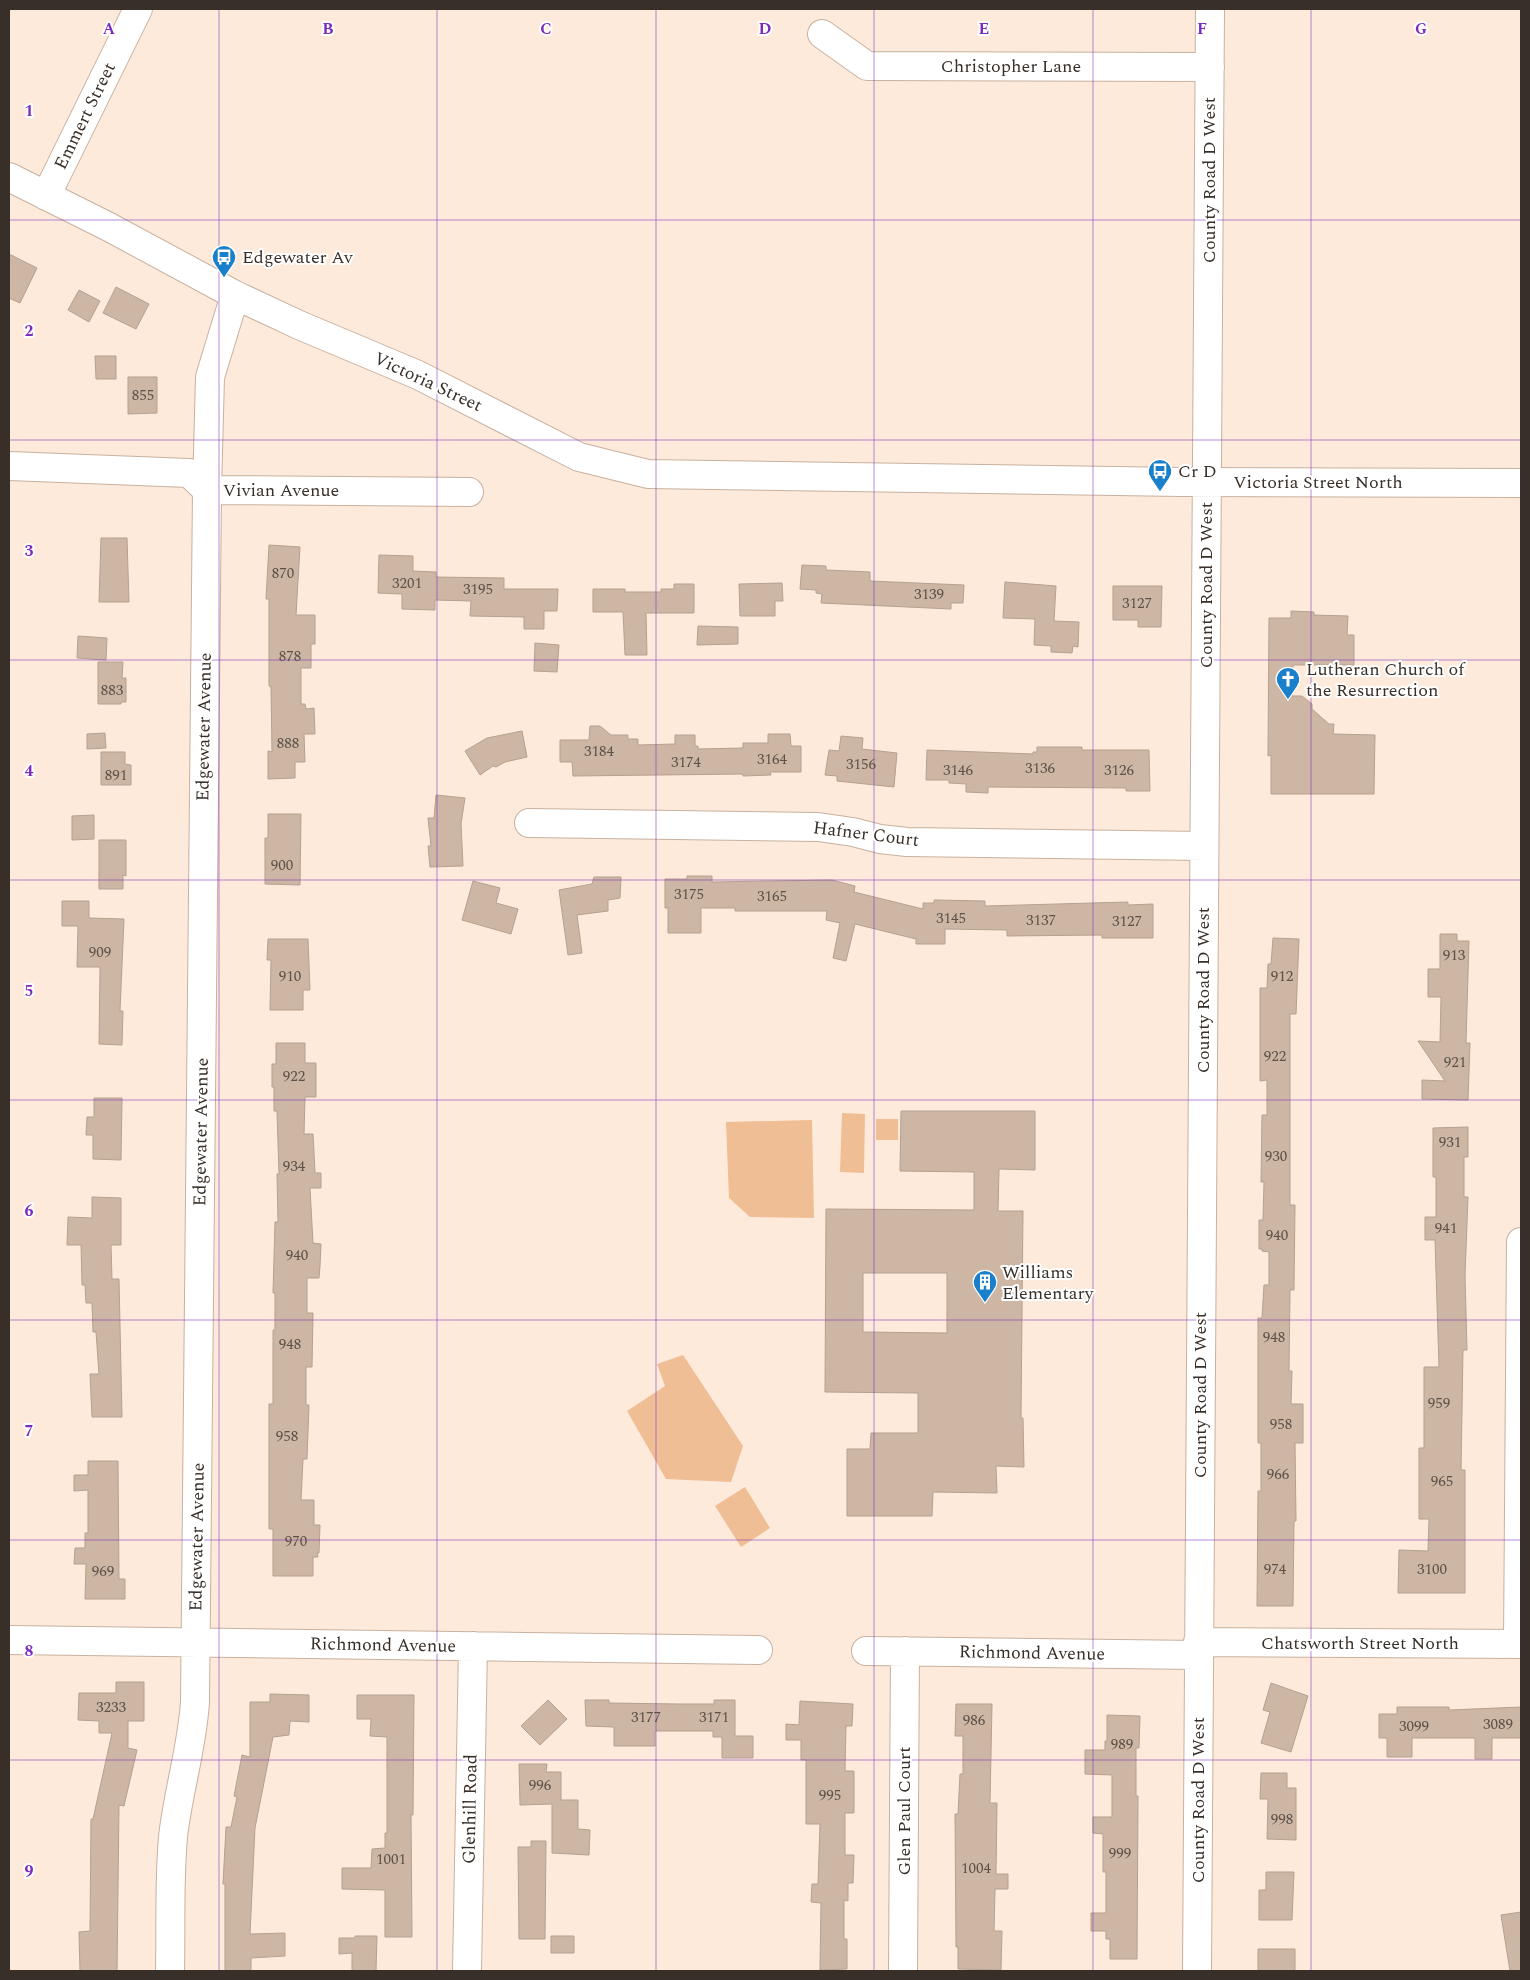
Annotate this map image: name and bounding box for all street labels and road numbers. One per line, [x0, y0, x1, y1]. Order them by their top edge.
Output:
street label: Christopher Lane [941, 53, 1081, 80]
street label: Emmert Street [47, 58, 123, 174]
street label: County Road D West [1196, 97, 1223, 263]
street label: Victoria Street [369, 345, 487, 419]
street label: Victoria Street North [1233, 469, 1403, 496]
street label: Vivian Avenue [223, 477, 339, 504]
street label: County Road D West [1193, 502, 1220, 668]
street label: Edgewater Avenue [189, 652, 219, 802]
street label: Hafner Court [811, 814, 921, 854]
street label: County Road D West [1190, 907, 1217, 1073]
street label: Edgewater Avenue [186, 1057, 216, 1207]
street label: County Road D West [1187, 1312, 1214, 1478]
street label: Edgewater Avenue [182, 1462, 212, 1612]
street label: Richmond Avenue [310, 1630, 456, 1660]
street label: Chatsworth Street North [1261, 1630, 1459, 1657]
street label: Richmond Avenue [959, 1638, 1105, 1668]
street label: County Road D West [1185, 1717, 1212, 1883]
street label: Glen Paul Court [891, 1746, 918, 1876]
street label: Glenhill Road [456, 1754, 484, 1864]

